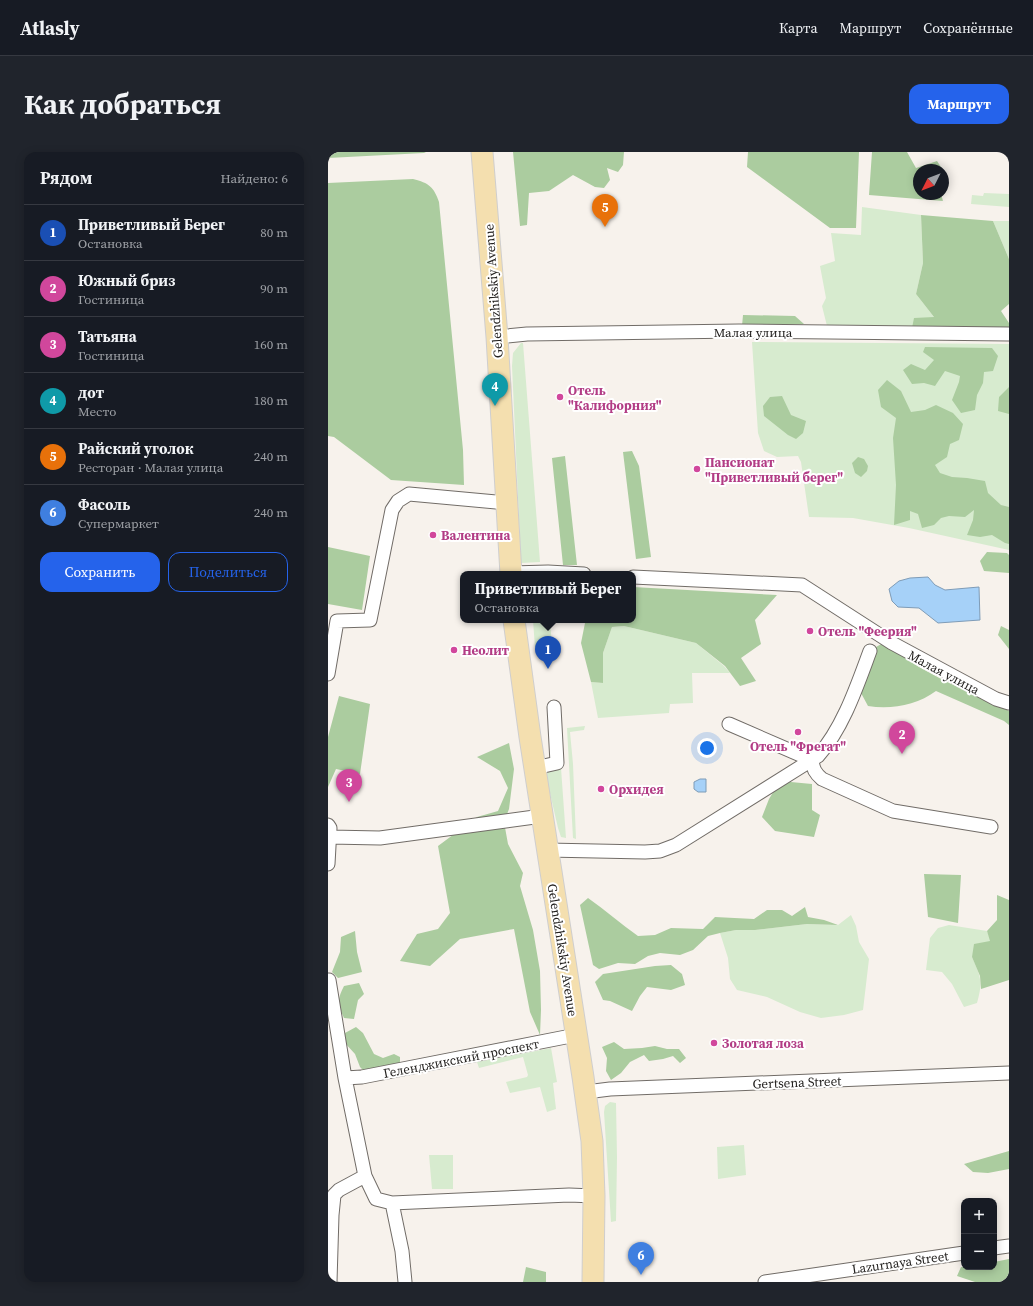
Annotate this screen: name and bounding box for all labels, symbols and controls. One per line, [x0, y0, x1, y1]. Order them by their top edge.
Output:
text: Atlasly [20, 15, 80, 41]
text: Карта [779, 18, 818, 38]
text: Маршрут [840, 18, 901, 38]
text: Сохранённые [923, 18, 1013, 38]
button: Маршрут [909, 84, 1009, 124]
text: Как добраться [24, 85, 221, 123]
north arrow [913, 164, 949, 200]
text: Рядом [40, 166, 92, 190]
text: Найдено: 6 [221, 170, 288, 187]
pin: 5 [592, 194, 618, 227]
text: Приветливый Берег [78, 214, 225, 235]
street label: Gelendzhikskiy Avenue [480, 223, 507, 359]
text: 1 [49, 224, 57, 241]
text: 80 m [260, 224, 288, 241]
text: Остановка [78, 235, 143, 252]
text: Южный бриз [78, 270, 175, 291]
text: 2 [49, 280, 57, 297]
text: 90 m [260, 280, 288, 297]
text: Гостиница [78, 291, 144, 308]
street label: Малая улица [714, 324, 793, 341]
text: Татьяна [78, 326, 137, 347]
text: 3 [49, 336, 57, 353]
text: 160 m [254, 336, 288, 353]
text: Гостиница [78, 347, 144, 364]
pin: 4 [482, 373, 508, 406]
text: дот [78, 382, 104, 403]
place label: Отель "Калифорния" [568, 382, 662, 414]
text: 4 [49, 392, 57, 409]
text: 180 m [254, 392, 288, 409]
marker: Отель "Калифорния" [555, 392, 565, 402]
text: Место [78, 403, 116, 420]
text: Райский уголок [78, 438, 193, 459]
text: 5 [49, 448, 57, 465]
text: 240 m [254, 448, 288, 465]
place label: Пансионат "Приветливый берег" [705, 454, 843, 486]
text: Ресторан · Малая улица [78, 459, 223, 476]
marker: Пансионат "Приветливый берег" [692, 464, 702, 474]
text: Фасоль [78, 494, 130, 515]
text: 6 [49, 504, 57, 521]
text: 240 m [254, 504, 288, 521]
text: Супермаркет [78, 515, 159, 532]
place label: Валентина [441, 527, 510, 544]
marker: Валентина [428, 530, 438, 540]
button: Сохранить [40, 552, 160, 592]
button: Поделиться [168, 552, 288, 592]
popup [460, 571, 636, 623]
text: Приветливый Берег [475, 578, 621, 599]
text: Остановка [475, 599, 539, 616]
place label: Отель "Феерия" [818, 623, 917, 640]
marker: Отель "Феерия" [805, 626, 815, 636]
pin: 1 [535, 636, 561, 669]
place label: Неолит [462, 642, 509, 659]
marker: Неолит [449, 645, 459, 655]
street label: Малая улица [905, 646, 983, 699]
pin: 2 [889, 721, 915, 754]
marker: Отель "Фрегат" [793, 727, 803, 737]
your location [697, 738, 717, 758]
place label: Отель "Фрегат" [750, 738, 846, 755]
pin: 3 [336, 769, 362, 802]
place label: Орхидея [609, 781, 664, 798]
marker: Орхидея [596, 784, 606, 794]
street label: Gelendzhikskiy Avenue [544, 882, 581, 1018]
street label: Геленджикский проспект [382, 1035, 541, 1082]
place label: Золотая лоза [722, 1035, 804, 1052]
marker: Золотая лоза [709, 1038, 719, 1048]
street label: Gertsena Street [752, 1072, 842, 1093]
map controls [961, 1198, 997, 1270]
button: + [961, 1198, 997, 1234]
button: − [961, 1234, 997, 1270]
pin: 6 [628, 1242, 654, 1275]
street label: Lazurnaya Street [851, 1247, 950, 1278]

